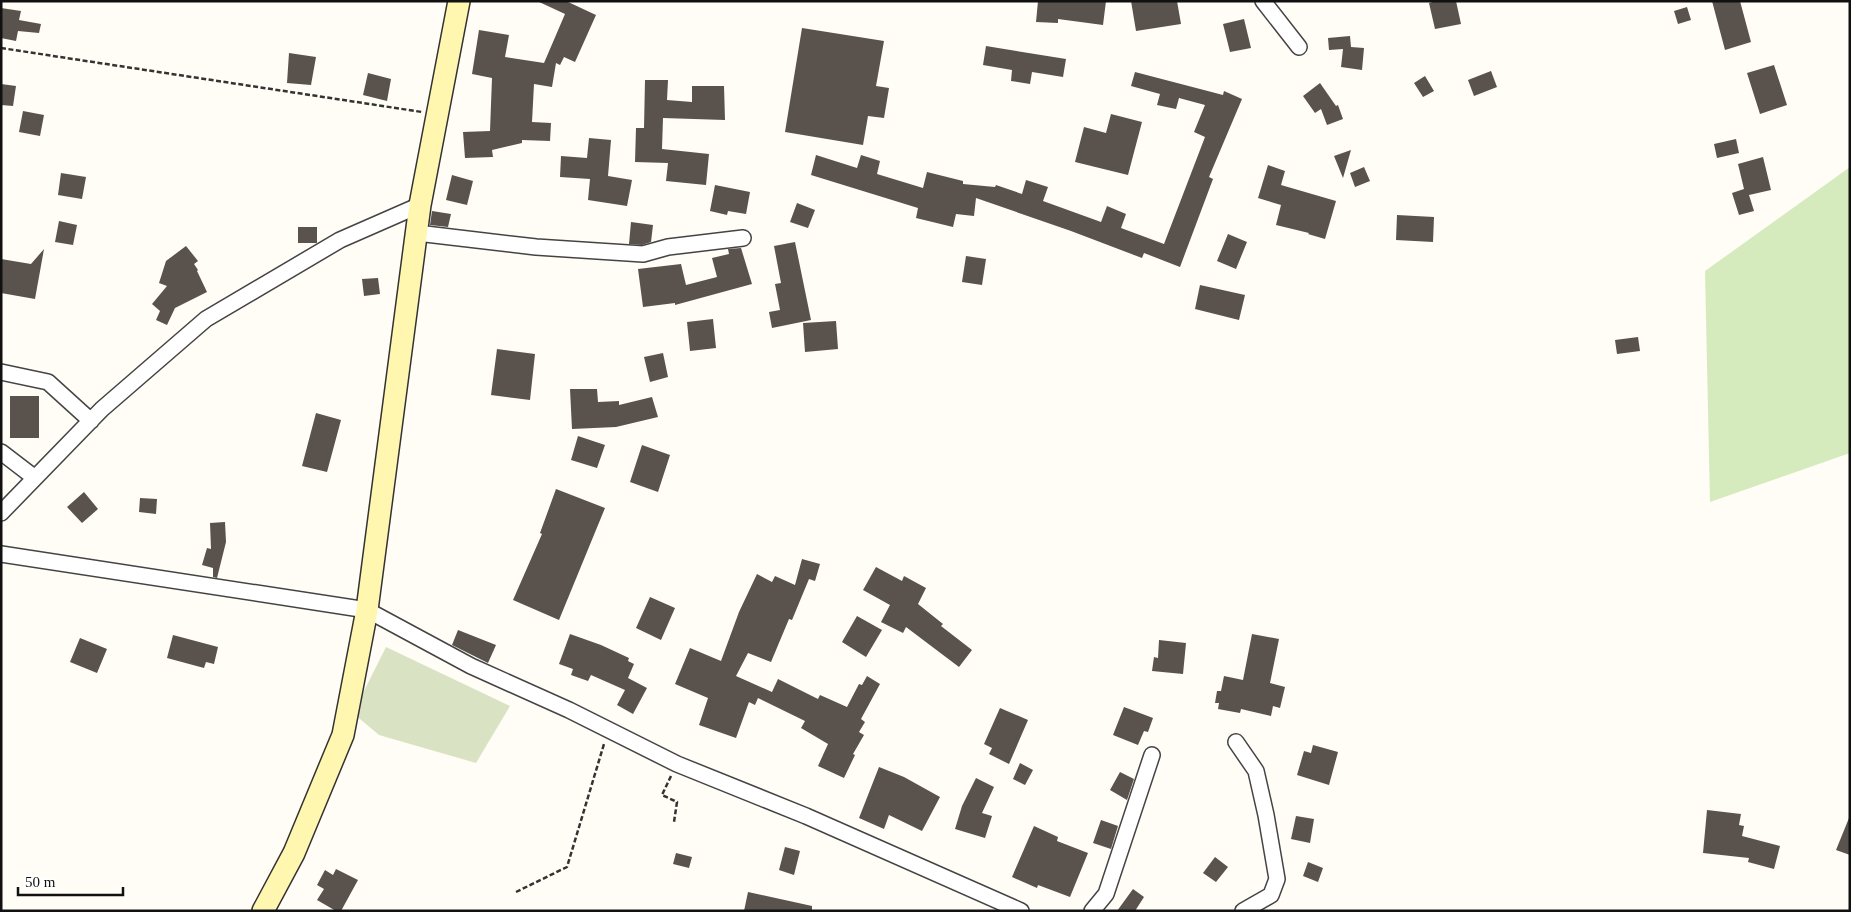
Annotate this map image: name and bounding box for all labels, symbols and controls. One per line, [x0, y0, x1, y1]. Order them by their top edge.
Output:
scale bar [18, 864, 122, 896]
text: 50 m [25, 874, 56, 890]

